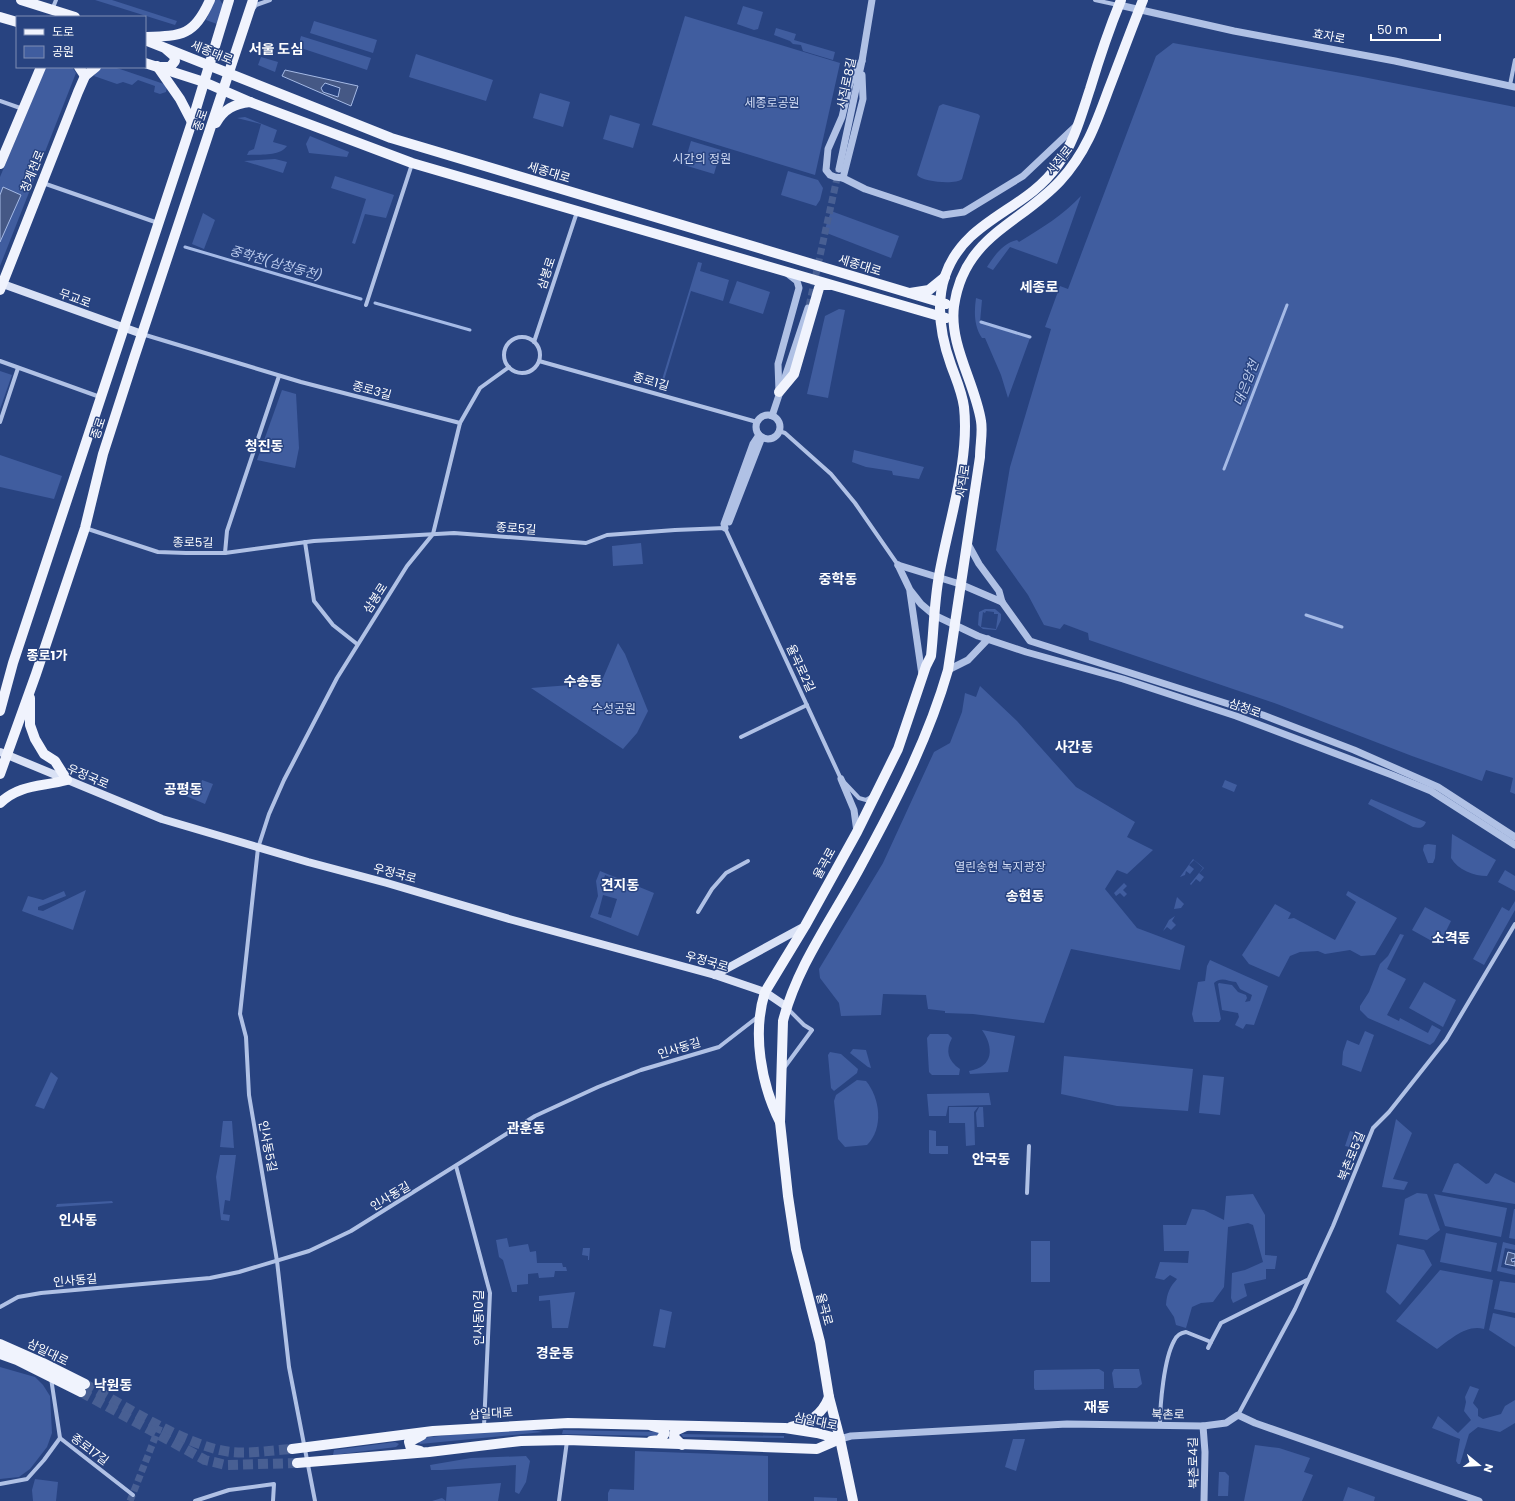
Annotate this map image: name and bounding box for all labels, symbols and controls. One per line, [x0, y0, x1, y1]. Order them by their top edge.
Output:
legend [16, 16, 146, 68]
scale bar [1371, 16, 1440, 42]
text: 50 m [1377, 21, 1408, 38]
text: 도로 [52, 23, 74, 40]
street label: 효자로 [1311, 24, 1347, 48]
street label: 세종대로 [188, 36, 236, 68]
district label: 서울 도심 [249, 39, 303, 59]
text: 공원 [52, 43, 74, 60]
street label: 사직로8길 [832, 56, 860, 110]
park label: 세종로공원 [744, 94, 800, 111]
street label: 종로 [188, 107, 212, 133]
street label: 사직로 [1042, 142, 1076, 178]
street label: 청계천로 [16, 147, 48, 195]
park label: 시간의 정원 [673, 150, 731, 167]
street label: 세종대로 [525, 157, 573, 187]
water label: 중학천(삼청동천) [227, 241, 325, 285]
street label: 세종대로 [836, 250, 884, 280]
street label: 삼봉로 [533, 255, 559, 291]
district label: 세종로 [1020, 277, 1058, 297]
street label: 무교로 [57, 284, 93, 312]
water label: 대은암천 [1229, 356, 1264, 409]
street label: 종로1길 [631, 368, 671, 394]
street label: 종로3길 [350, 377, 394, 403]
street label: 종로 [87, 415, 109, 441]
district label: 청진동 [245, 436, 283, 456]
street label: 사직로 [952, 463, 974, 499]
street label: 종로5길 [495, 518, 537, 538]
street label: 종로5길 [173, 533, 213, 551]
district label: 중학동 [819, 569, 857, 589]
street label: 삼봉로 [359, 579, 391, 617]
street label: 율곡로2길 [783, 641, 819, 695]
district label: 종로1가 [27, 646, 67, 665]
district label: 수송동 [564, 671, 602, 691]
street label: 삼청로 [1227, 694, 1263, 722]
park label: 수성공원 [592, 700, 636, 717]
district label: 사간동 [1055, 737, 1093, 757]
street label: 우정국로 [64, 760, 112, 792]
district label: 공평동 [164, 779, 202, 799]
street label: 율곡로 [809, 844, 839, 882]
park label: 열린송현 녹지광장 [954, 858, 1046, 875]
street label: 우정국로 [371, 859, 419, 887]
district label: 견지동 [601, 875, 639, 895]
district label: 송현동 [1006, 886, 1044, 906]
district label: 소격동 [1432, 928, 1470, 948]
street label: 우정국로 [683, 947, 731, 975]
street label: 인사동길 [655, 1033, 703, 1063]
district label: 관훈동 [507, 1118, 545, 1138]
street label: 인사동5길 [255, 1119, 281, 1173]
street label: 북촌로5길 [1333, 1129, 1369, 1183]
district label: 안국동 [972, 1149, 1010, 1169]
street label: 인사동길 [367, 1177, 413, 1215]
district label: 인사동 [59, 1210, 97, 1230]
street label: 인사동길 [52, 1270, 98, 1290]
street label: 인사동10길 [470, 1290, 487, 1346]
street label: 율곡로 [813, 1291, 837, 1327]
street label: 삼일대로 [24, 1335, 72, 1369]
district label: 경운동 [536, 1343, 574, 1363]
district label: 낙원동 [94, 1375, 132, 1395]
district label: 재동 [1084, 1397, 1110, 1417]
street label: 삼일대로 [468, 1403, 514, 1423]
street label: 북촌로 [1151, 1405, 1185, 1423]
street label: 삼일대로 [793, 1408, 839, 1434]
street label: 종로17길 [68, 1429, 112, 1469]
street label: 북촌로4길 [1184, 1437, 1202, 1489]
north arrow [1459, 1445, 1499, 1485]
text: N [1480, 1462, 1497, 1475]

